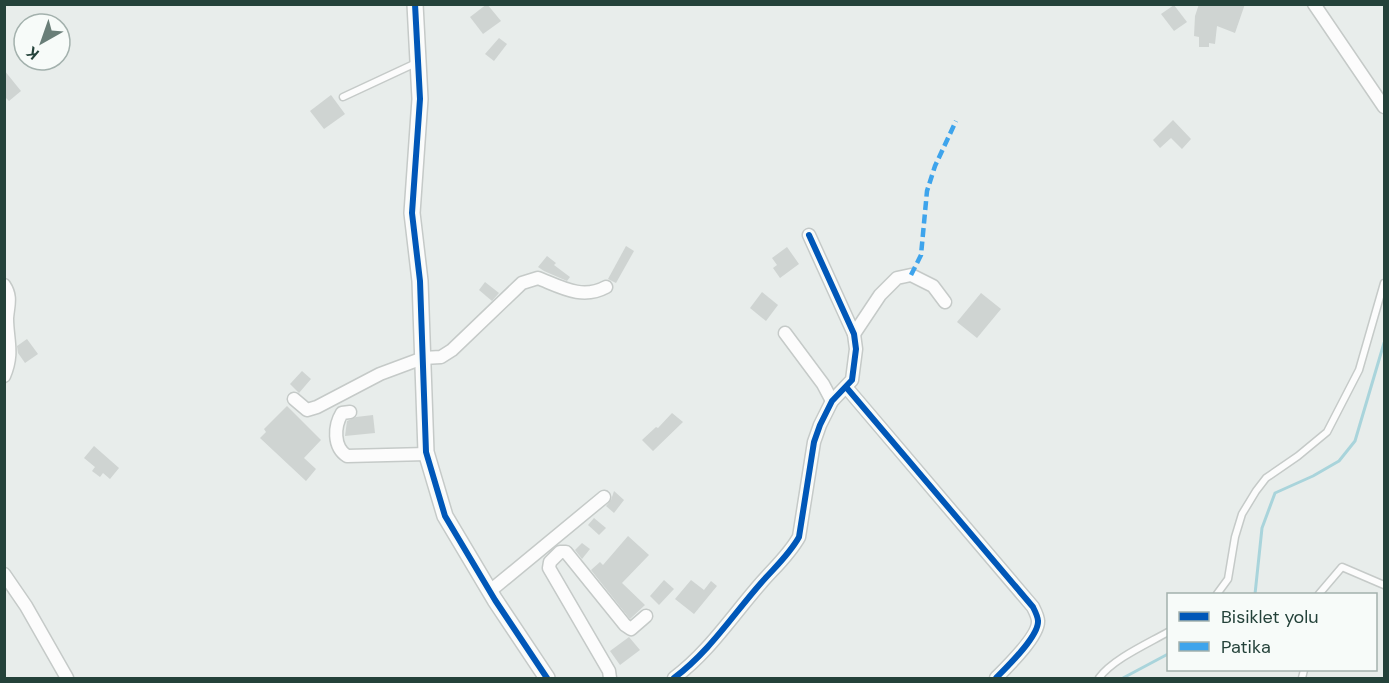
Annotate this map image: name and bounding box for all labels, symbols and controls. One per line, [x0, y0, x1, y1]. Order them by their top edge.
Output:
north arrow [12, 12, 72, 72]
text: K [22, 41, 43, 65]
legend [1167, 593, 1377, 671]
text: Bisiklet yolu [1221, 605, 1319, 629]
text: Patika [1221, 635, 1271, 659]

